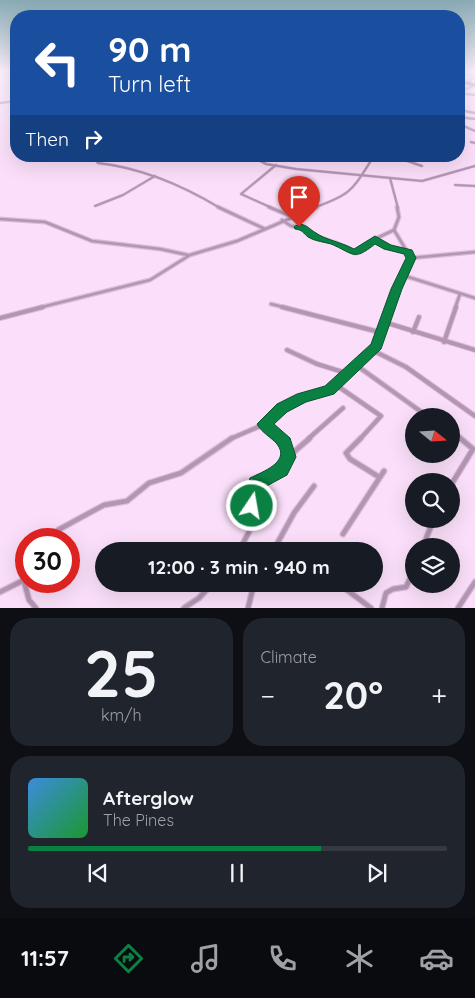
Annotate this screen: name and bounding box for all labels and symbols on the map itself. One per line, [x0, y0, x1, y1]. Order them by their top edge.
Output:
pin [278, 176, 320, 227]
north arrow [405, 408, 460, 462]
position arrow [225, 479, 277, 531]
speed limit sign: 30 [15, 528, 80, 593]

